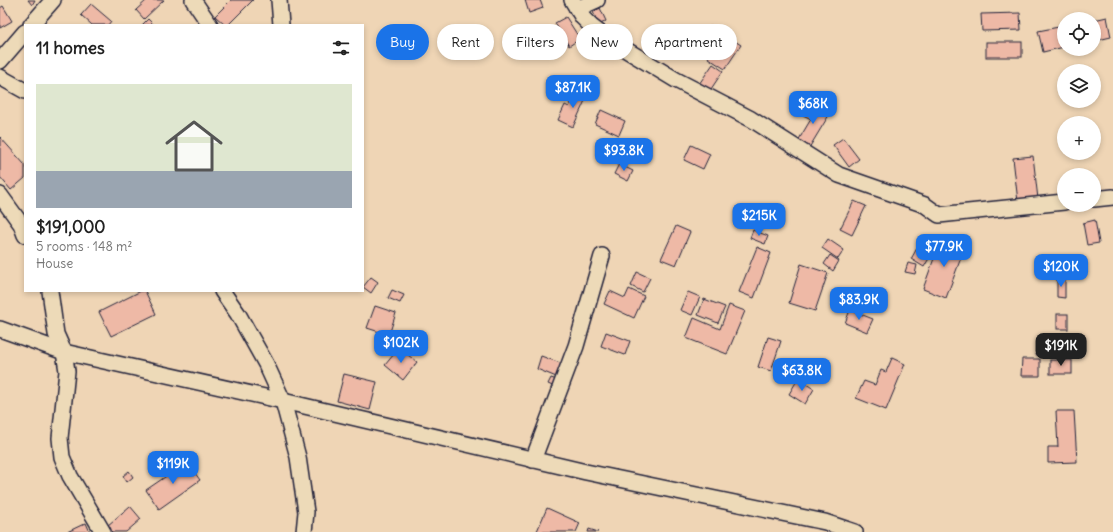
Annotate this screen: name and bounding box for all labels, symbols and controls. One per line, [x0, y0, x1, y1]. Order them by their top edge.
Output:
map controls [1057, 12, 1101, 212]
button: locate [1057, 12, 1101, 56]
chip: Buy [376, 24, 429, 60]
chip: Rent [437, 24, 494, 60]
chip: Filters [502, 24, 568, 60]
chip: New [576, 24, 633, 60]
chip: Apartment [641, 24, 737, 60]
text: 11 homes [36, 37, 105, 59]
icon: filters [330, 37, 352, 59]
button: layers [1057, 64, 1101, 108]
pin: $87.1K [540, 75, 606, 109]
text: $87.1K [555, 79, 591, 96]
pin: $68K [789, 91, 837, 125]
text: $68K [798, 95, 828, 112]
icon: home [158, 110, 230, 182]
button: + [1057, 116, 1101, 160]
pin: $93.8K [591, 138, 657, 172]
text: $93.8K [604, 142, 644, 159]
button: − [1057, 168, 1101, 212]
pin: $215K [731, 203, 787, 237]
text: $215K [742, 207, 777, 224]
text: $191,000 [36, 216, 106, 238]
pin: $77.9K [911, 234, 977, 268]
text: 5 rooms · 148 m² [36, 238, 132, 255]
text: $77.9K [925, 238, 963, 255]
pin: $120K [1033, 254, 1089, 288]
text: House [36, 255, 73, 272]
text: $120K [1043, 258, 1079, 275]
pin: $83.9K [826, 287, 892, 321]
text: $83.9K [839, 291, 879, 308]
pin: $102K [373, 330, 429, 364]
pin: $191K [1033, 333, 1089, 367]
text: $102K [383, 334, 419, 351]
text: $191K [1045, 337, 1077, 354]
pin: $63.8K [769, 358, 835, 392]
text: $63.8K [782, 362, 822, 379]
pin: $119K [145, 451, 201, 485]
text: $119K [157, 455, 189, 472]

